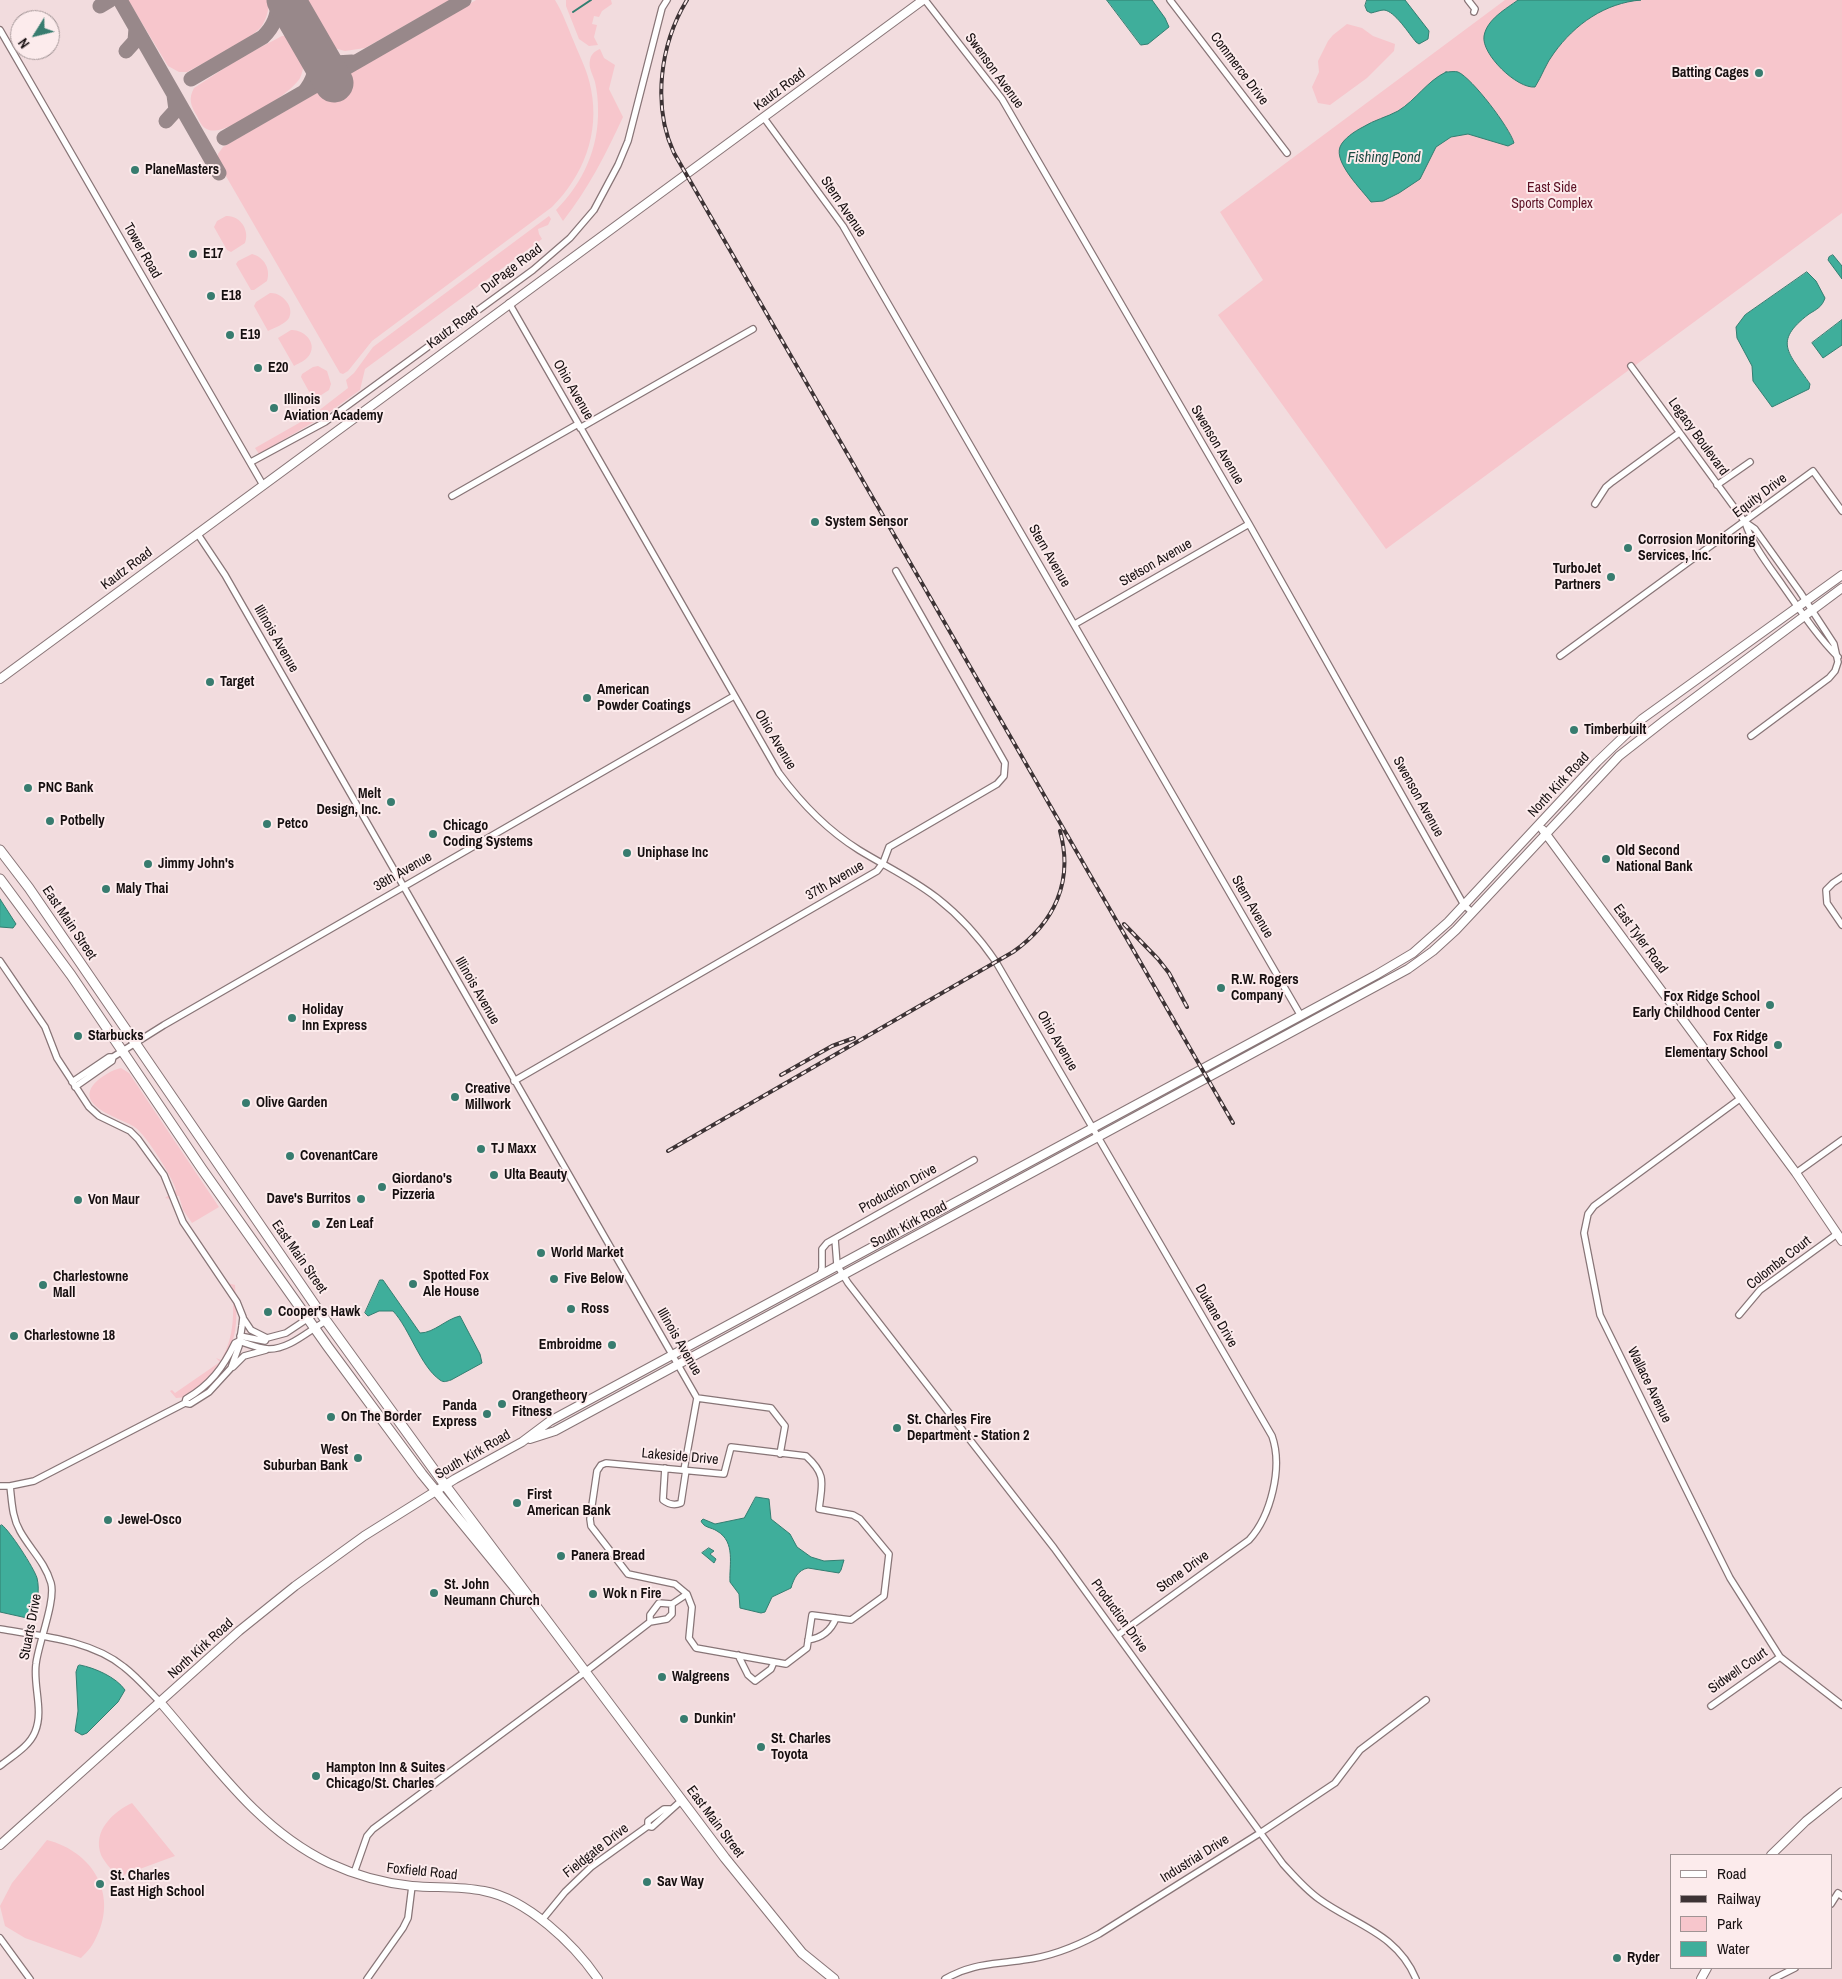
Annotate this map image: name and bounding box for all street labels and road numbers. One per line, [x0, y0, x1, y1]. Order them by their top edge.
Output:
street label: Commerce Drive [1206, 29, 1272, 109]
street label: Swenson Avenue [961, 30, 1027, 112]
street label: Kautz Road [751, 65, 809, 115]
street label: Stern Avenue [817, 174, 869, 240]
street label: Tower Road [119, 220, 165, 282]
street label: DuPage Road [478, 241, 546, 297]
street label: Kautz Road [424, 303, 482, 353]
street label: Ohio Avenue [549, 357, 597, 423]
street label: Legacy Boulevard [1664, 395, 1732, 479]
street label: Swenson Avenue [1187, 402, 1247, 488]
street label: Equity Drive [1730, 470, 1790, 522]
street label: Stern Avenue [1024, 522, 1074, 590]
street label: Stetson Avenue [1117, 536, 1195, 590]
street label: Kautz Road [98, 544, 156, 594]
street label: Illinois Avenue [250, 602, 302, 676]
street label: Ohio Avenue [751, 707, 799, 773]
street label: North Kirk Road [1525, 749, 1593, 821]
street label: Swenson Avenue [1389, 754, 1447, 840]
street label: 38th Avenue [371, 849, 435, 895]
street label: 37th Avenue [803, 858, 867, 904]
street label: Stern Avenue [1227, 873, 1277, 941]
street label: East Main Street [38, 883, 100, 963]
street label: East Tyler Road [1609, 901, 1671, 977]
street label: Illinois Avenue [451, 954, 503, 1028]
street label: Ohio Avenue [1033, 1008, 1081, 1074]
street label: Production Drive [856, 1161, 940, 1217]
street label: South Kirk Road [868, 1198, 950, 1252]
street label: East Main Street [268, 1217, 330, 1297]
street label: Colomba Court [1743, 1233, 1815, 1293]
street label: Dukane Drive [1191, 1281, 1241, 1351]
street label: Illinois Avenue [653, 1305, 705, 1379]
street label: Wallace Avenue [1623, 1344, 1675, 1426]
street label: South Kirk Road [432, 1427, 514, 1483]
street label: Lakeside Drive [641, 1445, 719, 1469]
street label: Stone Drive [1154, 1547, 1212, 1597]
street label: Production Drive [1087, 1576, 1151, 1656]
street label: Stuarts Drive [16, 1593, 46, 1661]
street label: North Kirk Road [165, 1615, 237, 1683]
street label: Sidwell Court [1705, 1645, 1771, 1697]
street label: East Main Street [683, 1783, 747, 1861]
street label: Fieldgate Drive [560, 1820, 632, 1882]
street label: Industrial Drive [1158, 1831, 1232, 1887]
street label: Foxfield Road [386, 1860, 458, 1884]

